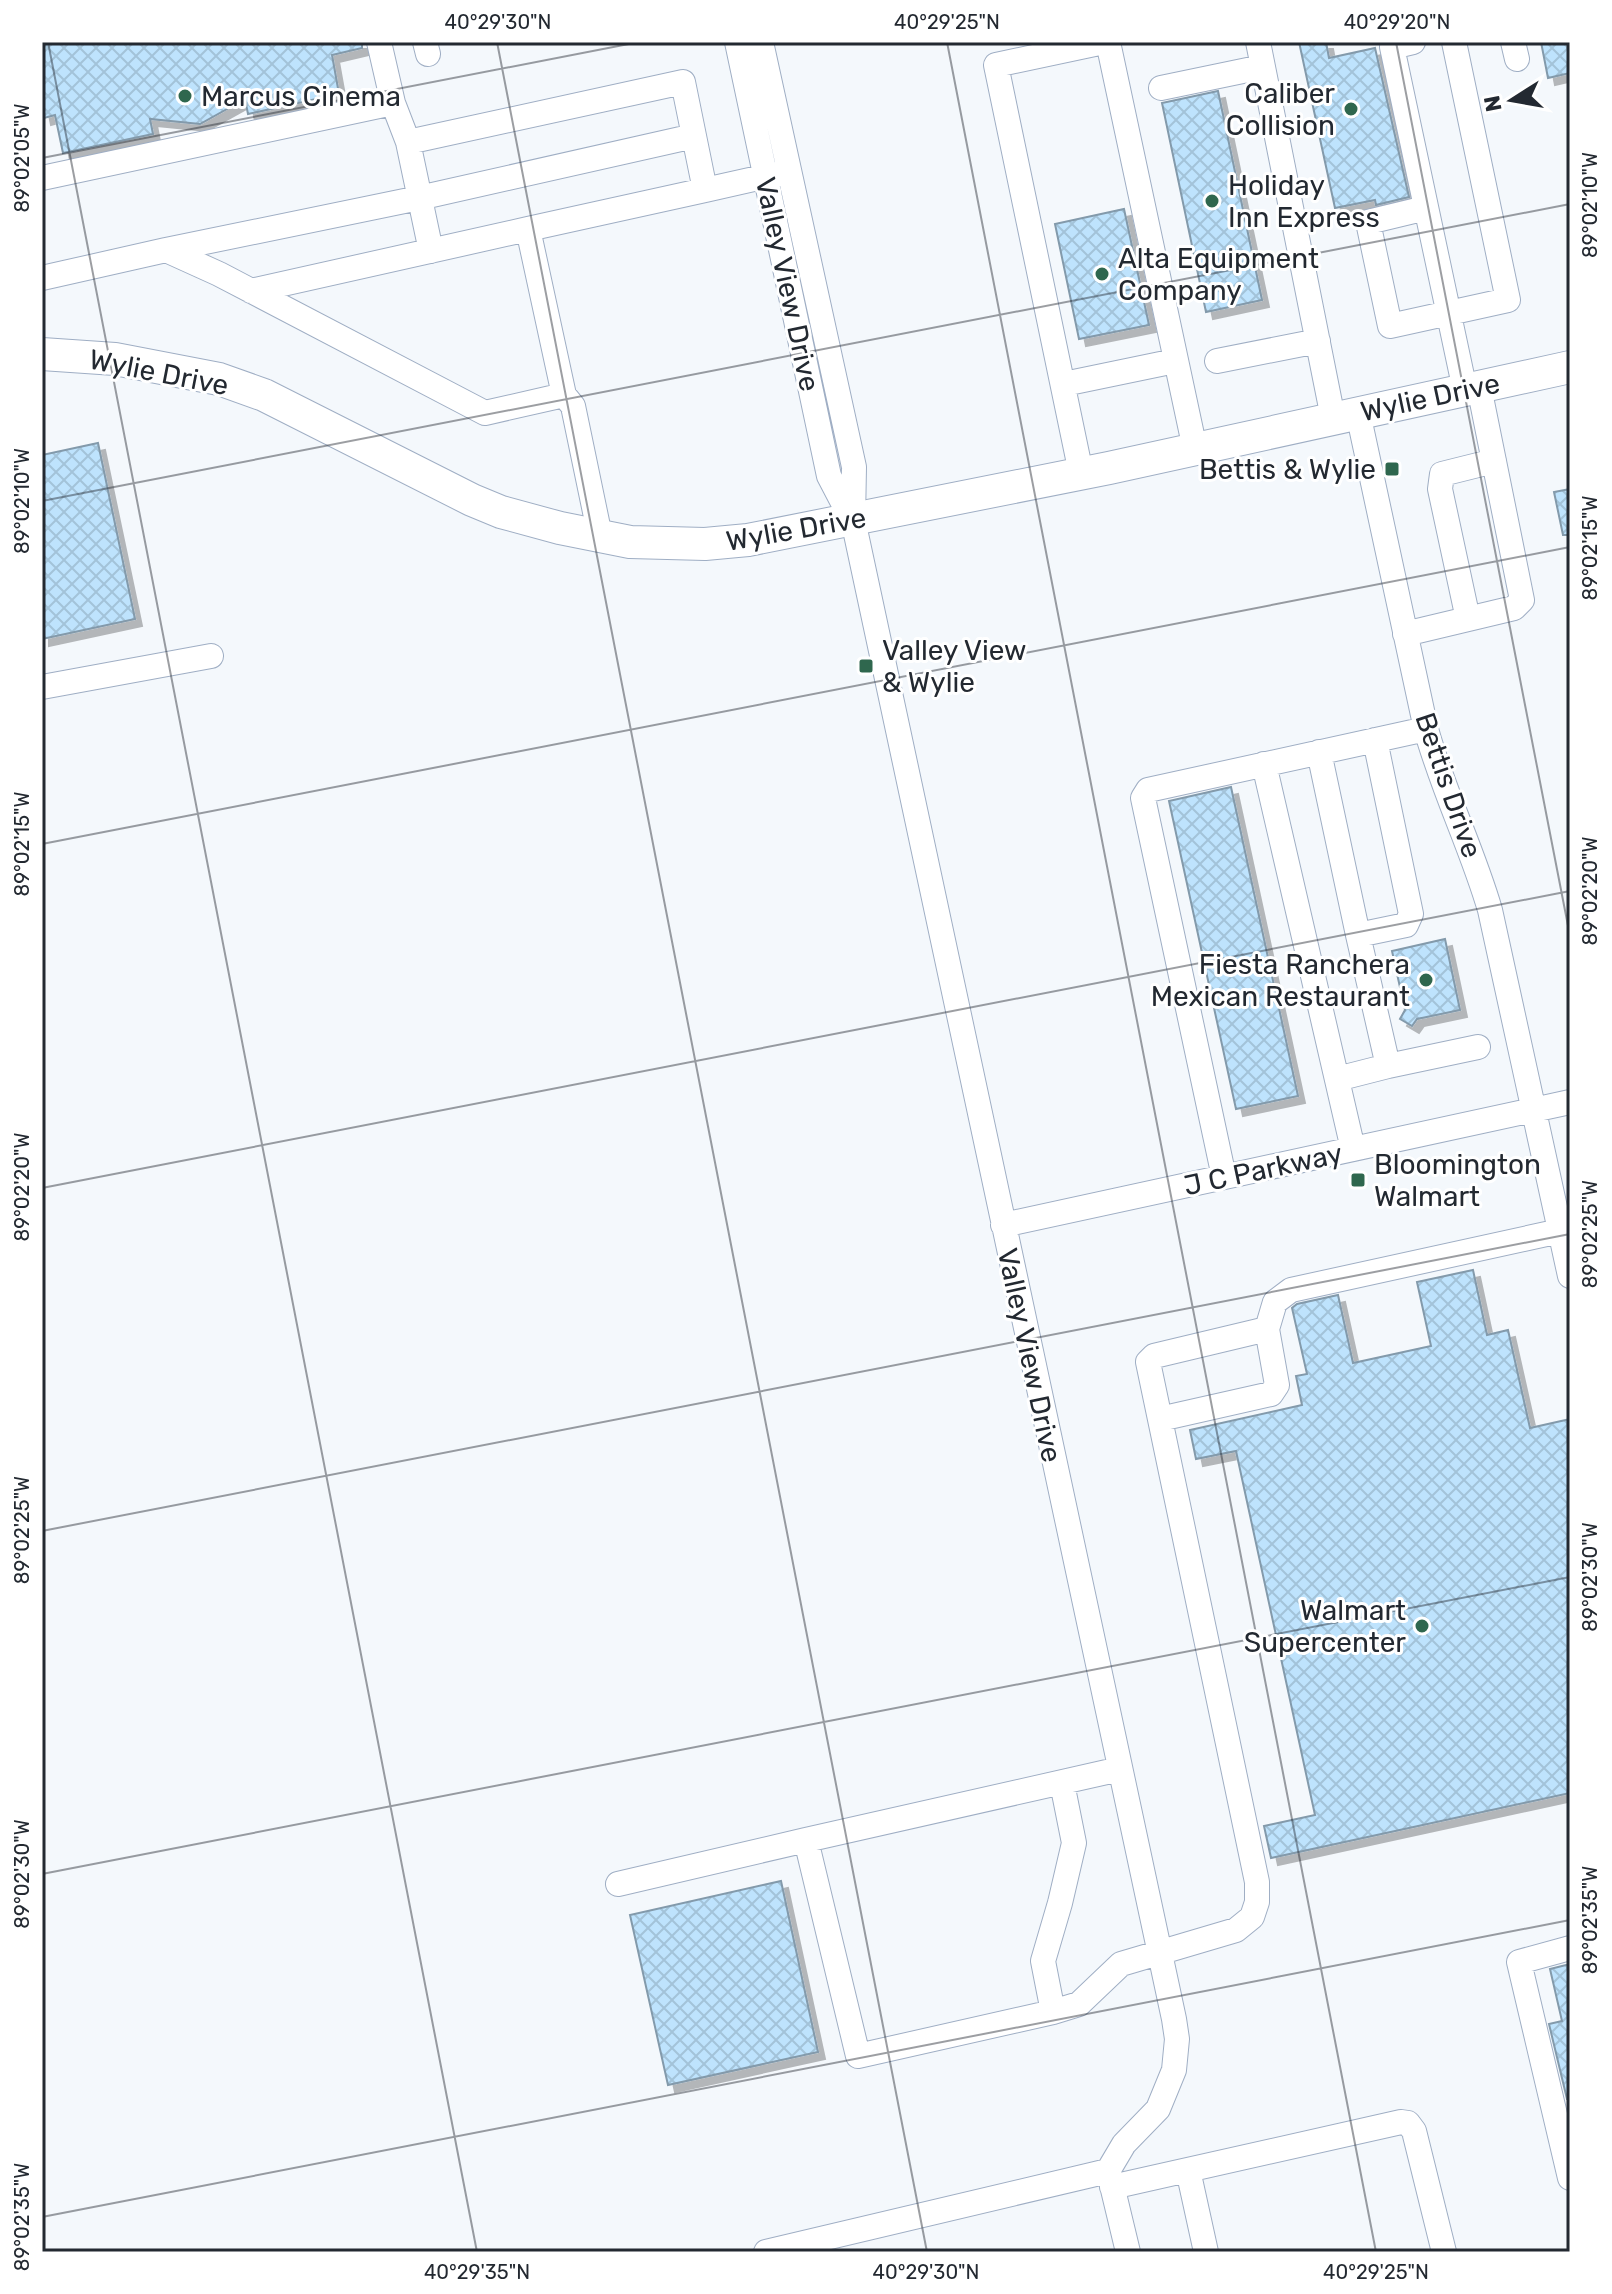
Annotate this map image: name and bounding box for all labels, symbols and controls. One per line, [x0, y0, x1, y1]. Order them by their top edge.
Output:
text: 40°29'30"N [445, 10, 551, 34]
text: 40°29'25"N [894, 10, 1000, 34]
text: 40°29'20"N [1344, 10, 1450, 34]
north arrow [1472, 60, 1552, 140]
place label: Caliber Collision [1226, 77, 1335, 142]
place label: Marcus Cinema [201, 80, 401, 113]
marker: Marcus Cinema [176, 87, 194, 105]
text: N [1478, 93, 1508, 114]
marker: Caliber Collision [1342, 100, 1360, 118]
text: 89°02'05"W [10, 103, 34, 213]
text: 89°02'10"W [1578, 152, 1602, 258]
place label: Holiday Inn Express [1228, 169, 1380, 234]
street label: Valley View Drive [749, 174, 826, 394]
marker: Holiday Inn Express [1203, 192, 1221, 210]
place label: Alta Equipment Company [1118, 242, 1319, 307]
marker: Alta Equipment Company [1093, 265, 1111, 283]
street label: Wylie Drive [86, 343, 231, 402]
street label: Wylie Drive [1358, 367, 1503, 428]
text: 89°02'10"W [10, 448, 34, 554]
place label: Bettis & Wylie [1199, 453, 1376, 486]
marker: Bettis & Wylie [1383, 460, 1401, 478]
text: 89°02'15"W [1578, 495, 1602, 601]
street label: Wylie Drive [724, 501, 869, 558]
place label: Valley View & Wylie [882, 634, 1027, 699]
marker: Valley View & Wylie [857, 657, 875, 675]
street label: Bettis Drive [1408, 708, 1489, 862]
text: 89°02'15"W [10, 791, 34, 897]
text: 89°02'20"W [1578, 836, 1602, 946]
place label: Fiesta Ranchera Mexican Restaurant [1151, 948, 1410, 1013]
marker: Fiesta Ranchera Mexican Restaurant [1417, 971, 1435, 989]
text: 89°02'20"W [10, 1132, 34, 1242]
street label: J C Parkway [1181, 1137, 1345, 1202]
place label: Bloomington Walmart [1374, 1148, 1541, 1213]
marker: Bloomington Walmart [1349, 1171, 1367, 1189]
text: 89°02'25"W [1578, 1180, 1602, 1288]
street label: Valley View Drive [991, 1245, 1068, 1465]
text: 89°02'25"W [10, 1476, 34, 1584]
text: 89°02'30"W [1578, 1522, 1602, 1632]
place label: Walmart Supercenter [1244, 1594, 1406, 1659]
marker: Walmart Supercenter [1413, 1617, 1431, 1635]
text: 89°02'30"W [10, 1819, 34, 1929]
text: 89°02'35"W [1578, 1866, 1602, 1974]
text: 89°02'35"W [10, 2163, 34, 2271]
text: 40°29'35"N [424, 2260, 530, 2284]
text: 40°29'30"N [873, 2260, 979, 2284]
text: 40°29'25"N [1323, 2260, 1429, 2284]

